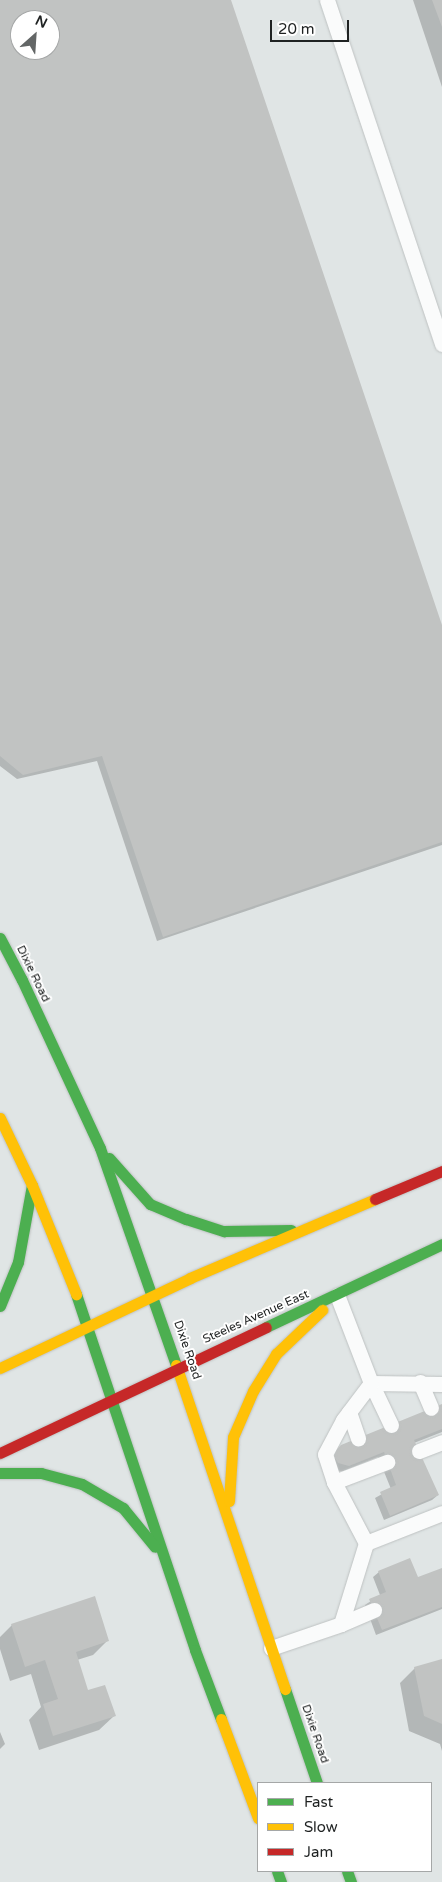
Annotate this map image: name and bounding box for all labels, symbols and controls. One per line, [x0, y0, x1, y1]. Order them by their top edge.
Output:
north arrow [10, 10, 60, 60]
scale bar [272, 10, 351, 42]
text: N [33, 12, 50, 32]
text: 20 m [278, 20, 315, 38]
street label: Dixie Road [13, 943, 53, 1005]
street label: Steeles Avenue East [201, 1287, 311, 1347]
street label: Dixie Road [170, 1319, 204, 1381]
street label: Dixie Road [298, 1703, 332, 1765]
legend [257, 1782, 432, 1872]
text: Fast [304, 1793, 333, 1811]
text: Slow [304, 1818, 338, 1836]
text: Jam [304, 1843, 333, 1861]

